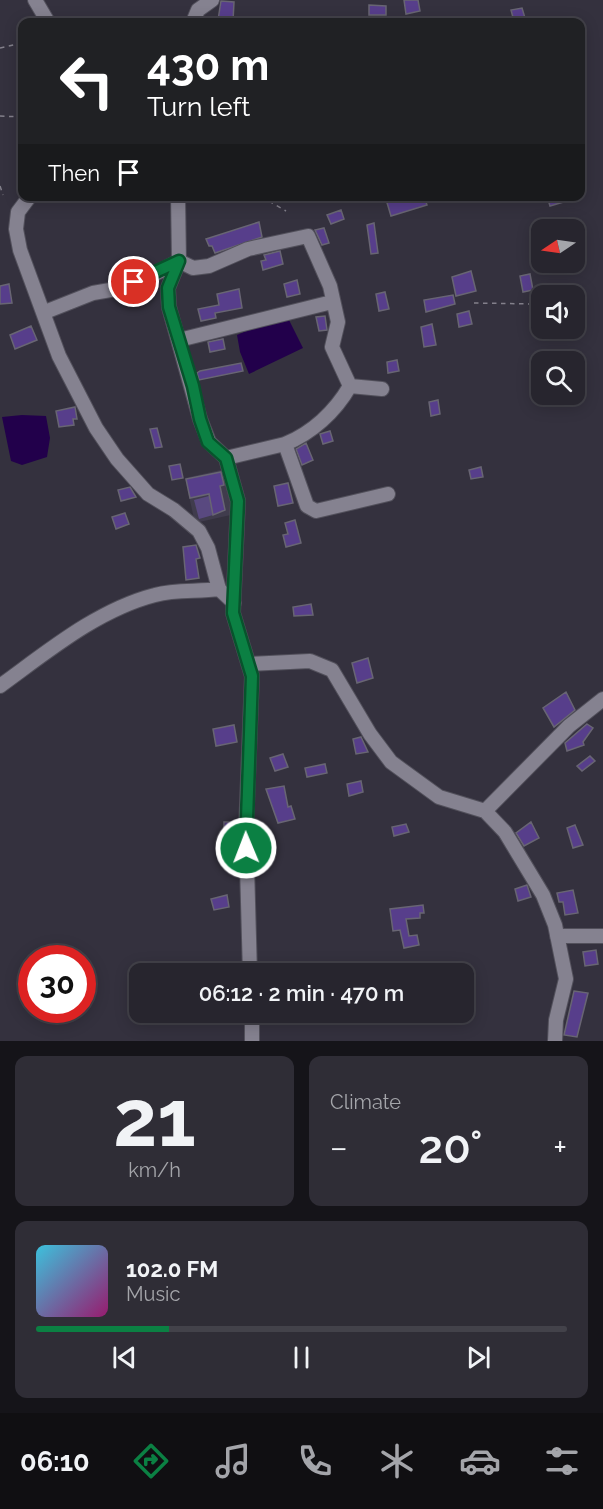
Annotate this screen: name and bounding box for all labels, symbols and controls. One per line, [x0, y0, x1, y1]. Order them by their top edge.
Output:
text: 430 m [147, 41, 269, 90]
icon: left [48, 42, 126, 120]
text: Turn left [147, 91, 250, 122]
icon: arrive [112, 156, 145, 189]
text: Then [48, 160, 100, 186]
north arrow [531, 219, 585, 273]
map controls [531, 219, 585, 405]
pin [108, 256, 159, 307]
icon: arrive [117, 265, 150, 298]
button: sound [531, 285, 585, 339]
button: search [531, 351, 585, 405]
position arrow [214, 816, 278, 880]
speed limit sign: 30 [18, 945, 96, 1023]
text: 06:12 · 2 min · 470 m [199, 980, 404, 1006]
text: 21 [113, 1073, 196, 1164]
text: Climate [330, 1090, 401, 1114]
text: 20° [419, 1121, 483, 1174]
text: − [330, 1128, 348, 1167]
text: + [553, 1128, 567, 1167]
text: km/h [128, 1158, 181, 1182]
text: 102.0 FM [126, 1256, 218, 1282]
text: Music [126, 1282, 180, 1306]
icon: previous [108, 1341, 141, 1374]
icon: pause [285, 1341, 318, 1374]
icon: next [462, 1341, 495, 1374]
icon: directions [130, 1440, 172, 1482]
icon: music [212, 1440, 254, 1482]
icon: phone [294, 1440, 336, 1482]
icon: climate [376, 1440, 418, 1482]
icon: car [459, 1440, 501, 1482]
icon: filters [541, 1440, 583, 1482]
text: 06:10 [20, 1446, 90, 1477]

